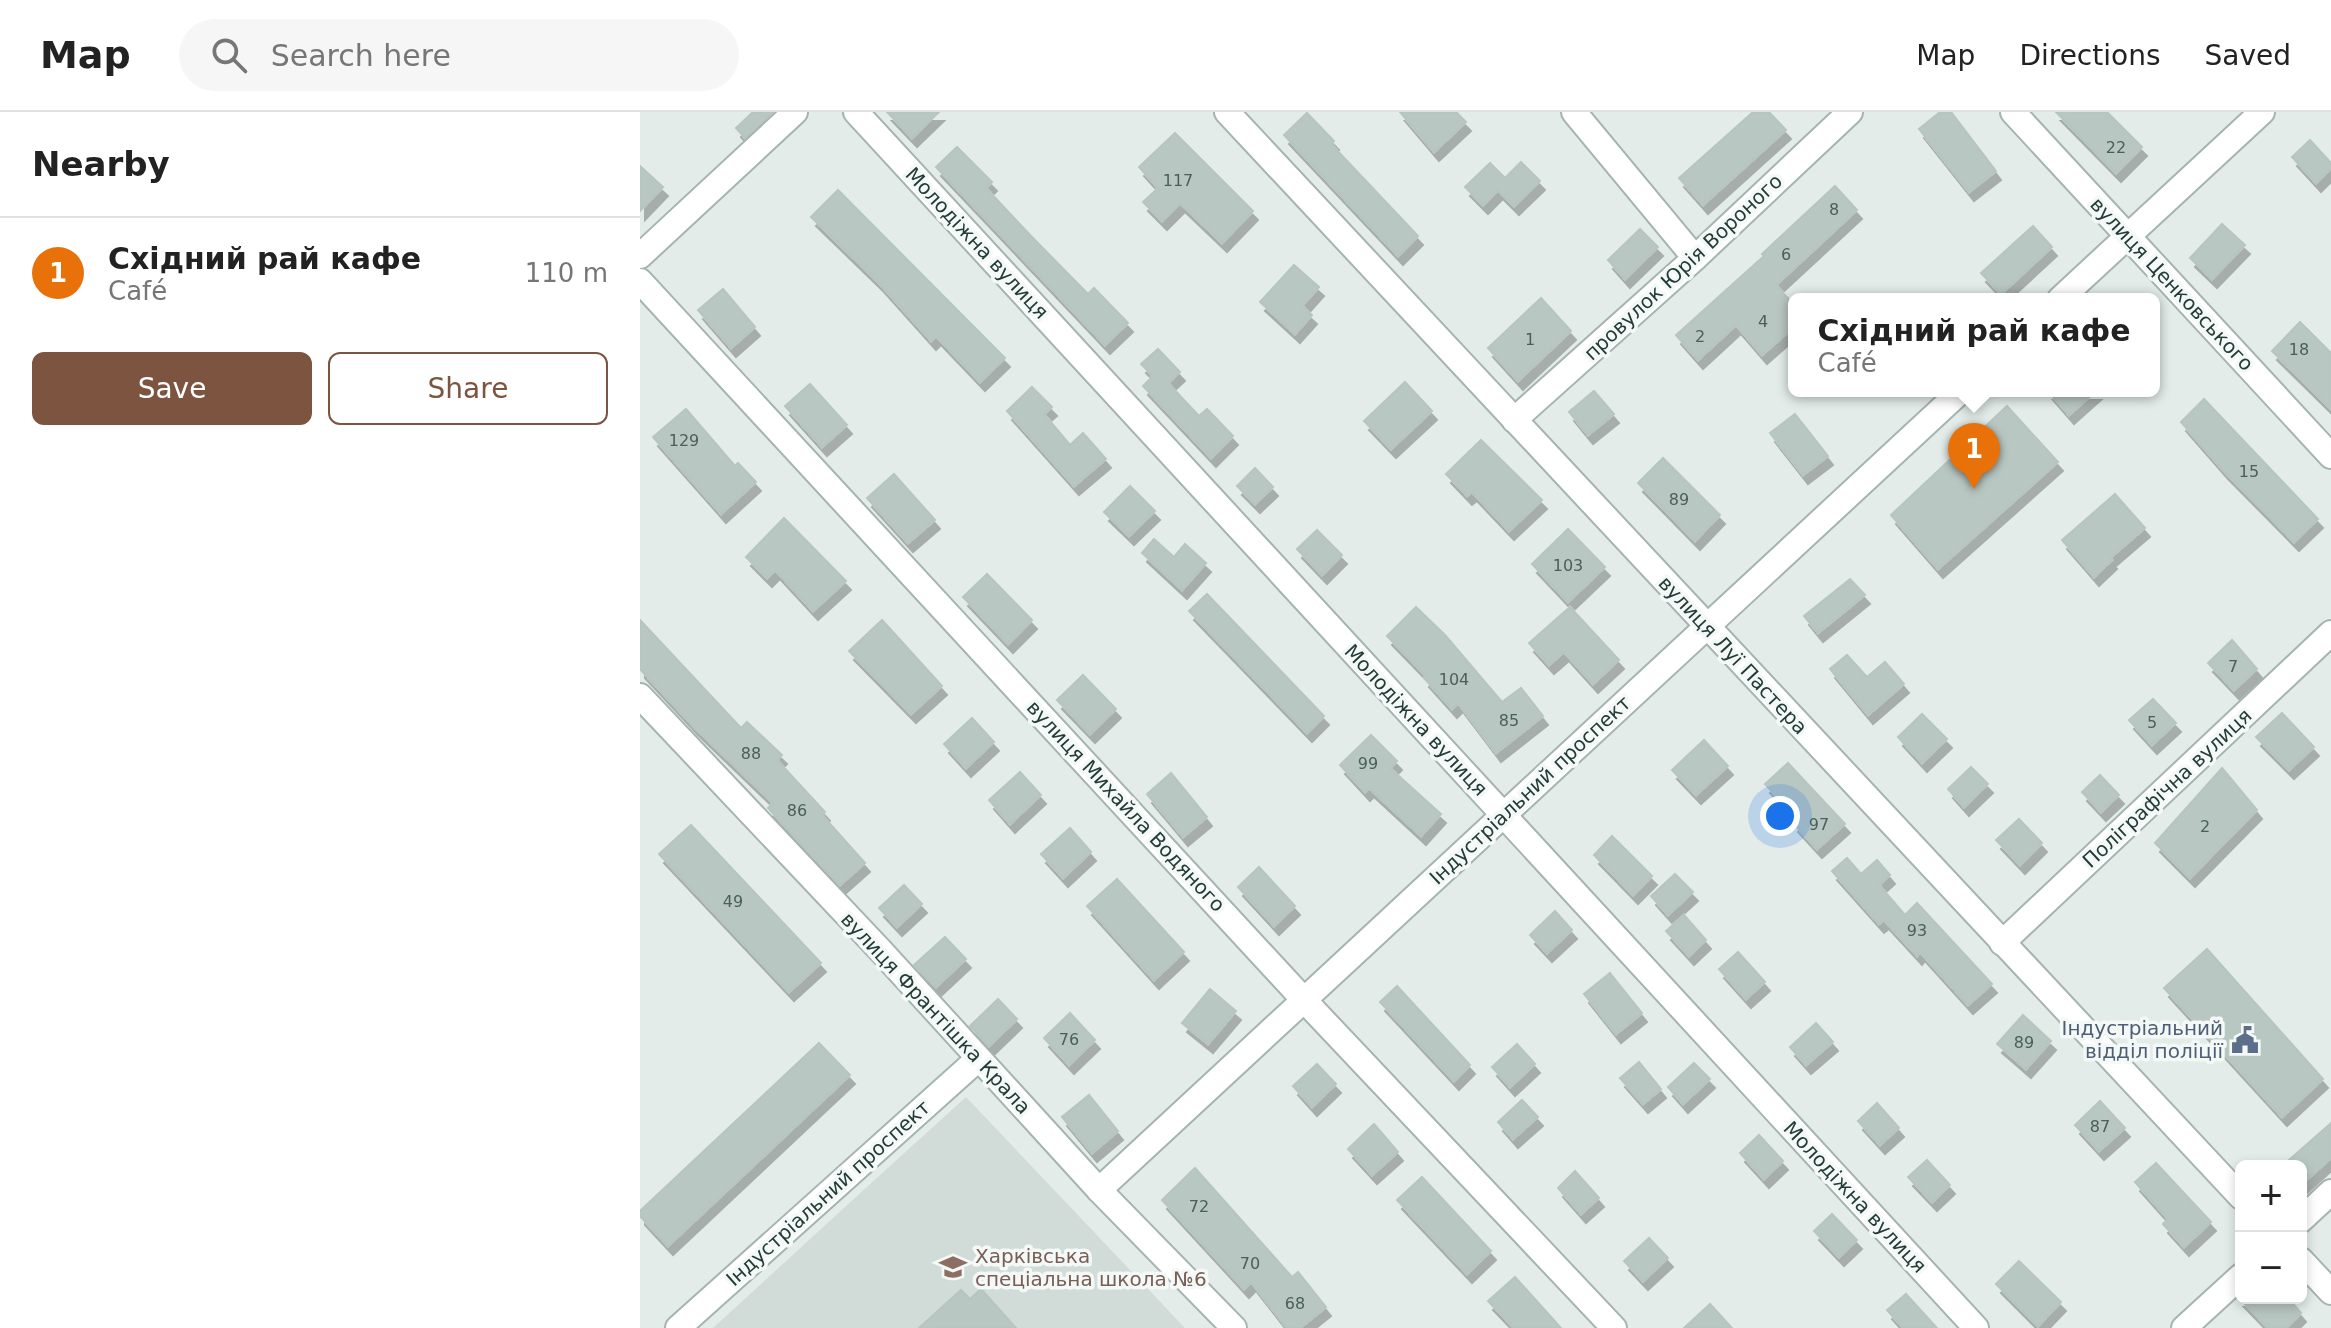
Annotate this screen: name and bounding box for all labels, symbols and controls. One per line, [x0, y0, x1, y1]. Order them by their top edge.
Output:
search box [179, 19, 739, 91]
text: Map [40, 33, 131, 77]
icon: search [207, 33, 251, 77]
text: Search here [271, 38, 451, 73]
text: Map [1916, 39, 1975, 72]
text: Directions [2019, 39, 2160, 72]
text: Saved [2204, 39, 2291, 72]
house number: 22 [2106, 138, 2126, 157]
text: Nearby [32, 144, 170, 184]
street label: Молодіжна вулиця [900, 162, 1054, 324]
street label: провулок Юрія Вороного [1579, 169, 1787, 365]
house number: 117 [1163, 171, 1193, 190]
street label: вулиця Ценковського [2085, 192, 2259, 376]
house number: 8 [1829, 200, 1839, 219]
text: Східний рай кафе [108, 241, 421, 276]
house number: 6 [1781, 245, 1791, 264]
text: 1 [49, 258, 67, 288]
text: 110 m [525, 258, 608, 288]
text: Café [108, 276, 167, 306]
popup [1788, 293, 2160, 397]
house number: 4 [1758, 312, 1768, 331]
text: Східний рай кафе [1818, 313, 2131, 348]
house number: 2 [1695, 327, 1705, 346]
house number: 1 [1525, 330, 1535, 349]
house number: 18 [2289, 340, 2309, 359]
text: Café [1818, 348, 1877, 378]
button: Save [32, 352, 312, 425]
button: Share [328, 352, 608, 425]
pin: 1 [1948, 423, 2000, 489]
house number: 129 [669, 431, 699, 450]
house number: 15 [2239, 462, 2259, 481]
house number: 89 [1669, 490, 1689, 509]
house number: 103 [1553, 556, 1583, 575]
street label: вулиця Луї Пастера [1653, 571, 1813, 739]
street label: Молодіжна вулиця [1339, 639, 1493, 801]
house number: 7 [2228, 657, 2238, 676]
house number: 104 [1439, 670, 1469, 689]
street label: Індустріальний проспект [1425, 690, 1636, 889]
street label: вулиця Михайла Водяного [1022, 695, 1230, 917]
street label: Поліграфічна вулиця [2078, 703, 2256, 873]
house number: 85 [1499, 711, 1519, 730]
house number: 5 [2147, 713, 2157, 732]
house number: 88 [741, 744, 761, 763]
house number: 99 [1358, 754, 1378, 773]
your location [1760, 796, 1800, 836]
house number: 86 [787, 801, 807, 820]
house number: 97 [1809, 815, 1829, 834]
house number: 2 [2200, 817, 2210, 836]
house number: 49 [723, 892, 743, 911]
street label: вулиця Франтішка Крала [836, 907, 1036, 1119]
house number: 93 [1907, 921, 1927, 940]
place label: Індустріальний відділ поліції [2062, 1016, 2223, 1063]
public building icon: Індустріальний відділ поліції [2230, 1025, 2260, 1055]
house number: 76 [1059, 1030, 1079, 1049]
house number: 89 [2014, 1033, 2034, 1052]
street label: Індустріальний проспект [721, 1095, 935, 1291]
street label: Молодіжна вулиця [1778, 1116, 1932, 1278]
house number: 87 [2090, 1117, 2110, 1136]
map controls [2235, 1160, 2307, 1304]
button: + [2235, 1160, 2307, 1232]
house number: 72 [1189, 1197, 1209, 1216]
button: − [2235, 1232, 2307, 1304]
place label: Харківська спеціальна школа №6 [975, 1244, 1207, 1291]
school or university icon: Харківська спеціальна школа №6 [938, 1252, 968, 1282]
house number: 70 [1240, 1254, 1260, 1273]
house number: 68 [1285, 1294, 1305, 1313]

